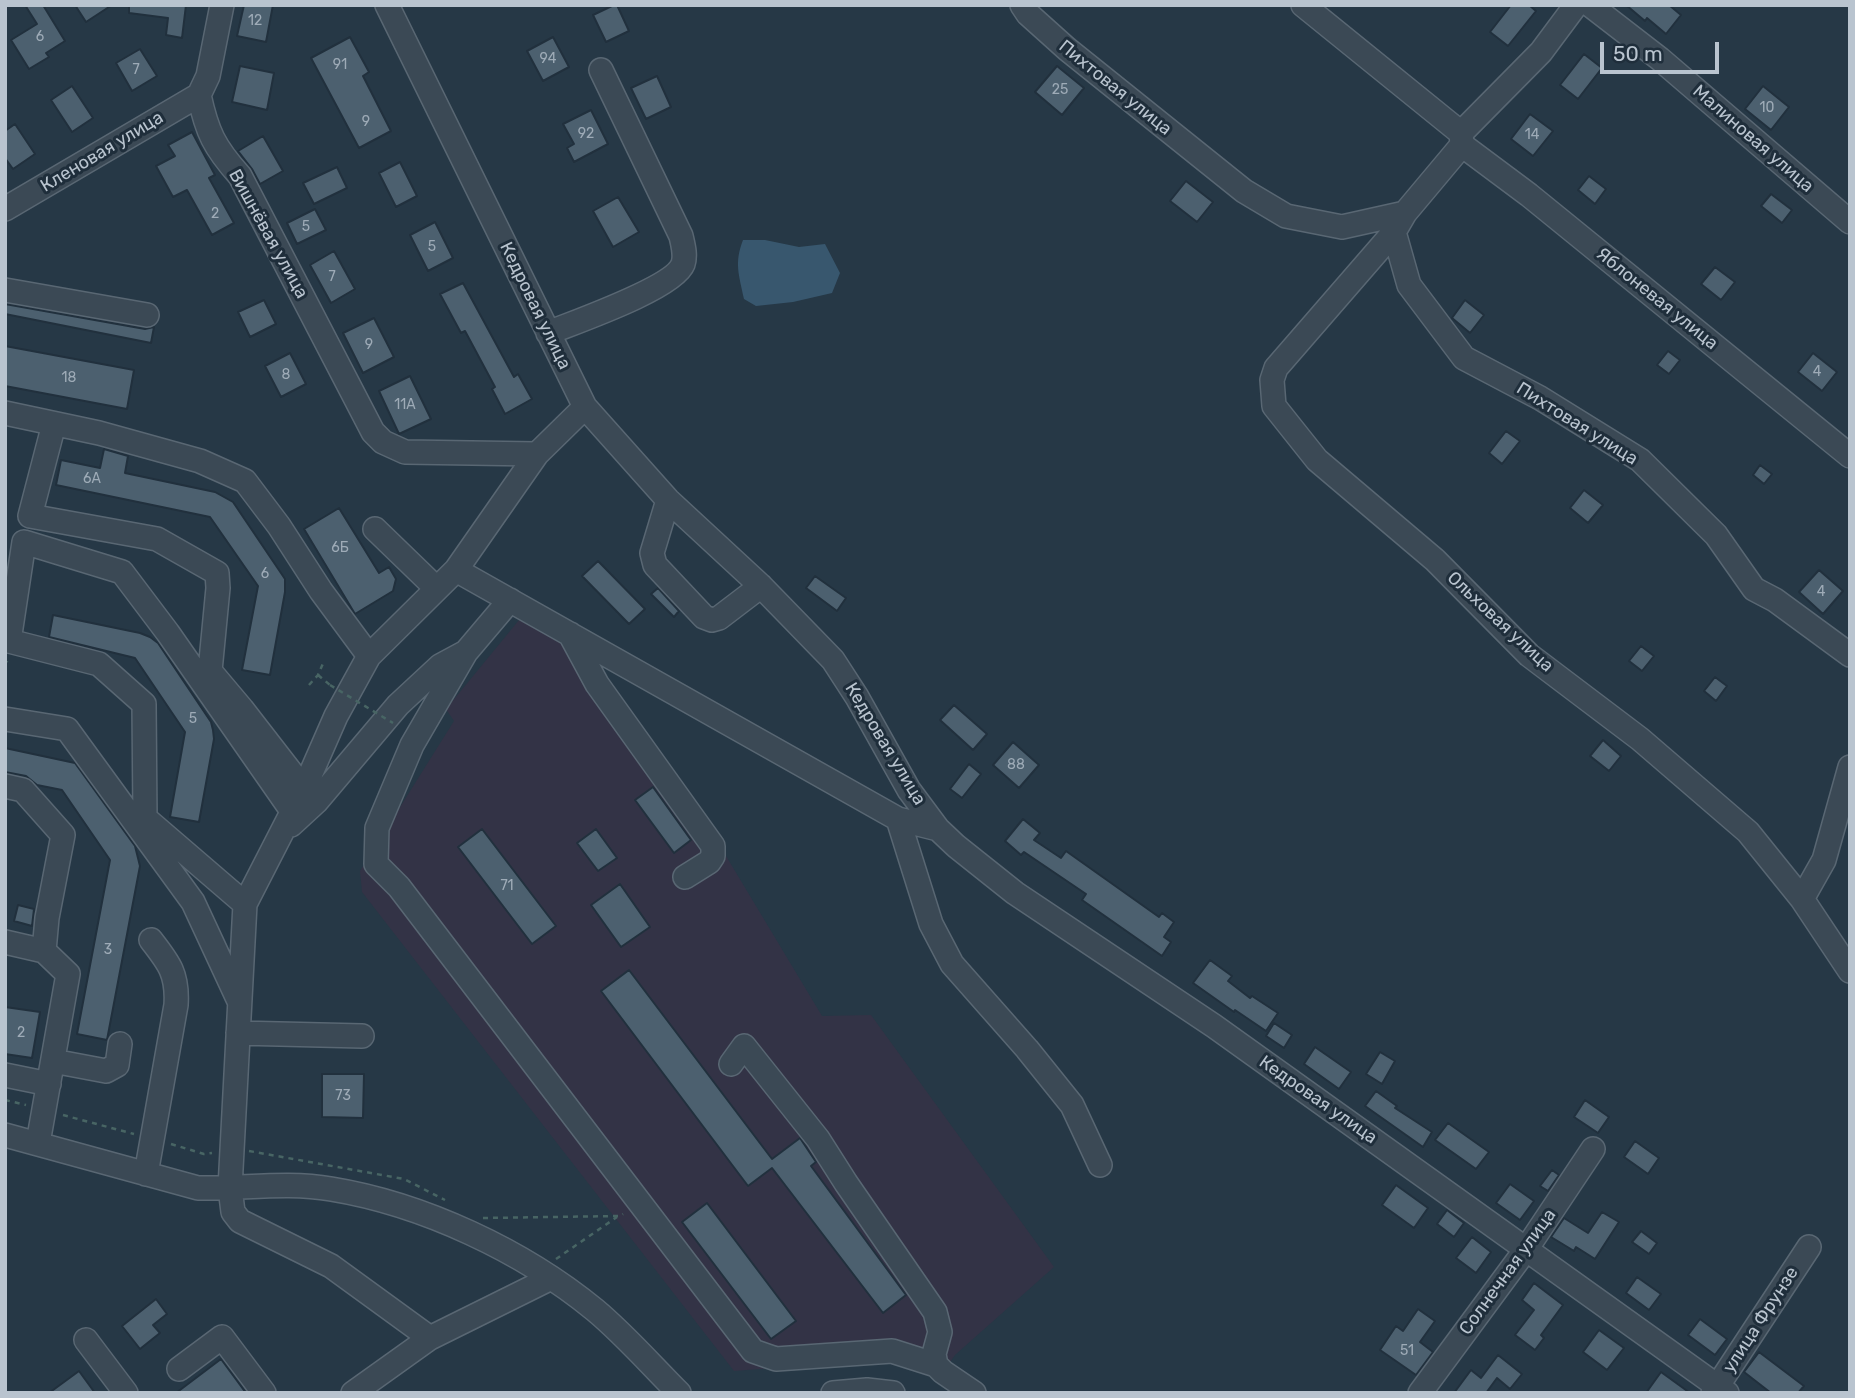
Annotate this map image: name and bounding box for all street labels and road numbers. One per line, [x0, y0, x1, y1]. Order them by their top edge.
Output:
street label: Пихтовая улица [1054, 36, 1176, 140]
street label: Малиновая улица [1688, 81, 1818, 197]
street label: Кленовая улица [37, 107, 167, 197]
street label: Вишнёвая улица [224, 166, 312, 302]
street label: Кедровая улица [495, 239, 575, 373]
street label: Яблоневая улица [1592, 243, 1722, 355]
street label: Пихтовая улица [1512, 378, 1642, 470]
street label: Ольховая улица [1442, 567, 1558, 677]
street label: Кедровая улица [840, 679, 930, 809]
street label: Кедровая улица [1255, 1051, 1381, 1149]
street label: Солнечная улица [1455, 1205, 1561, 1339]
street label: улица Фрунзе [1719, 1263, 1803, 1377]

